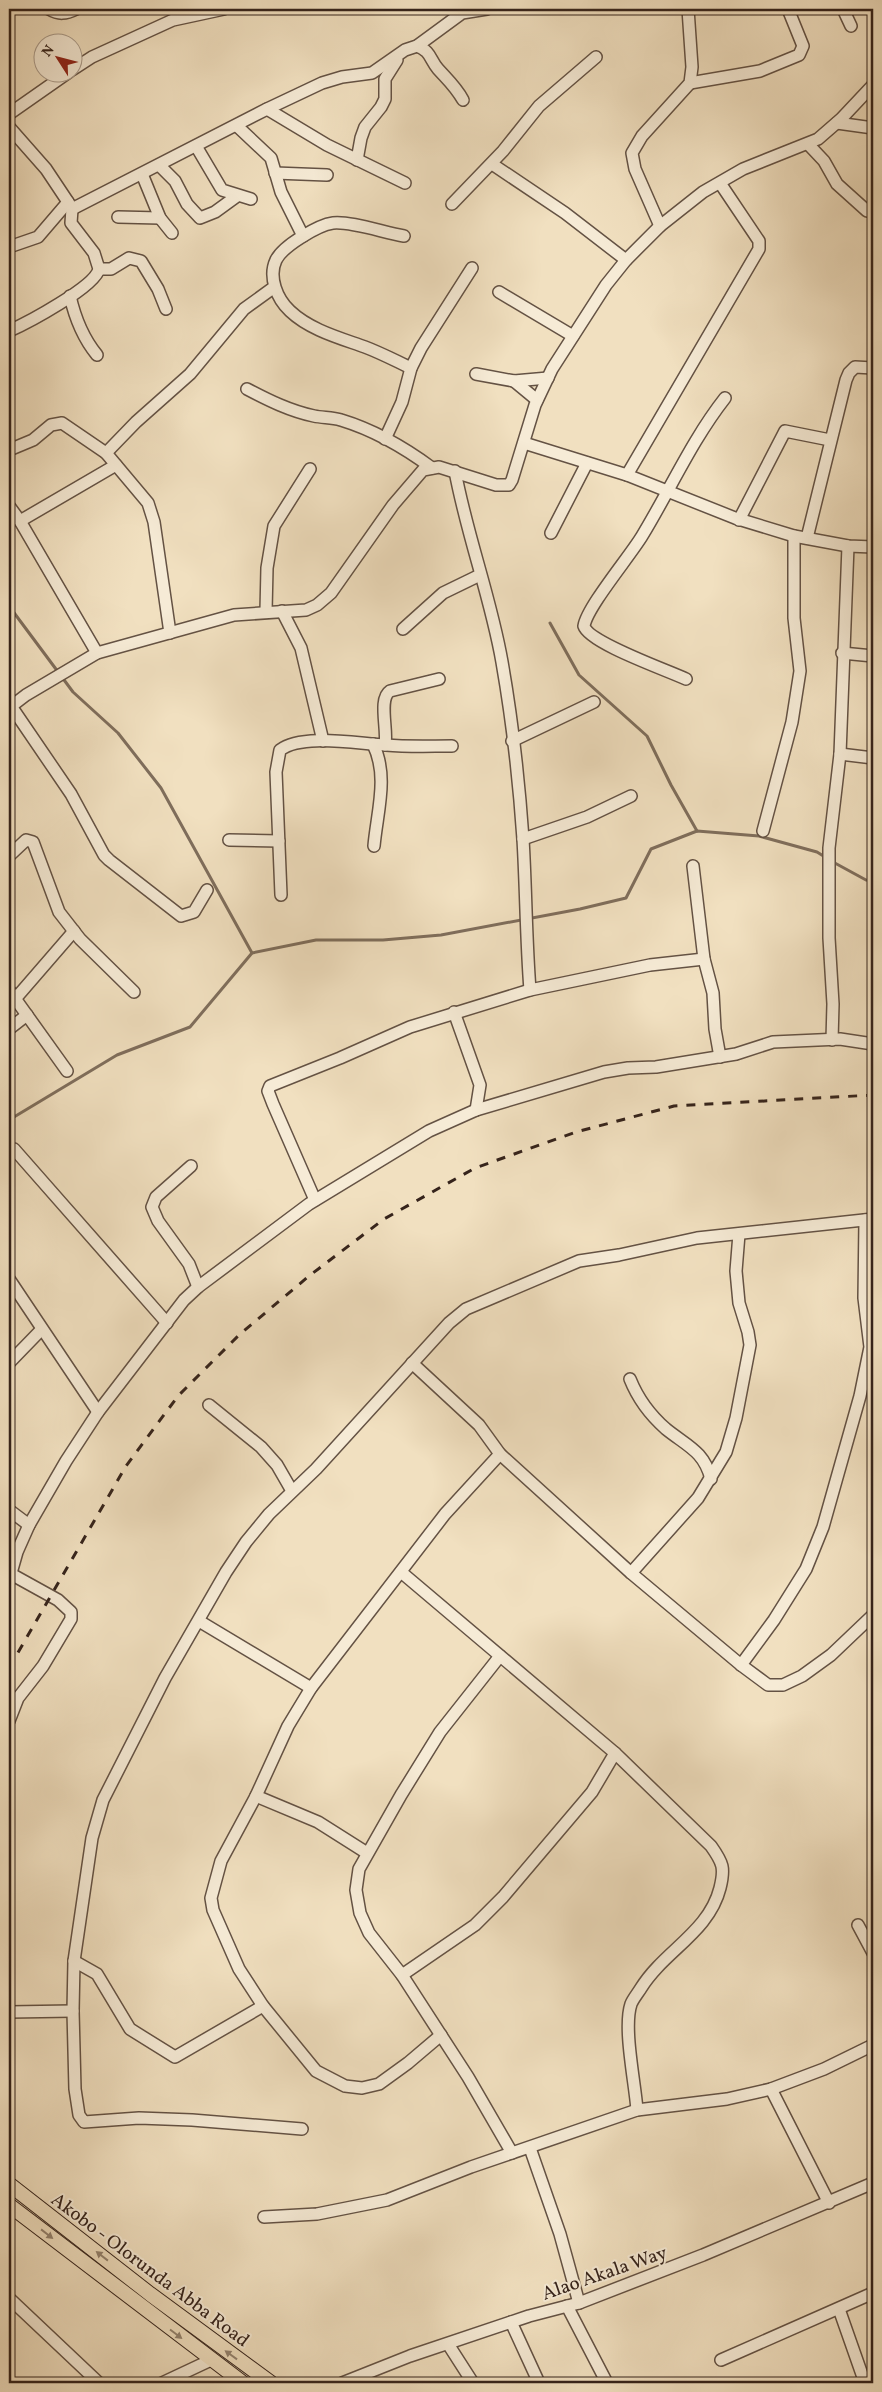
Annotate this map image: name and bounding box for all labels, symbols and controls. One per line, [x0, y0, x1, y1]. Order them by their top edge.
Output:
north arrow [32, 32, 82, 82]
text: N [38, 42, 59, 61]
street label: Akobo - Olorunda Abba Road [45, 2187, 254, 2354]
one-way arrow [40, 2229, 53, 2240]
street label: Alao Akala Way [539, 2240, 671, 2307]
one-way arrow [96, 2251, 109, 2262]
one-way arrow [169, 2328, 182, 2339]
one-way arrow [225, 2350, 238, 2360]

